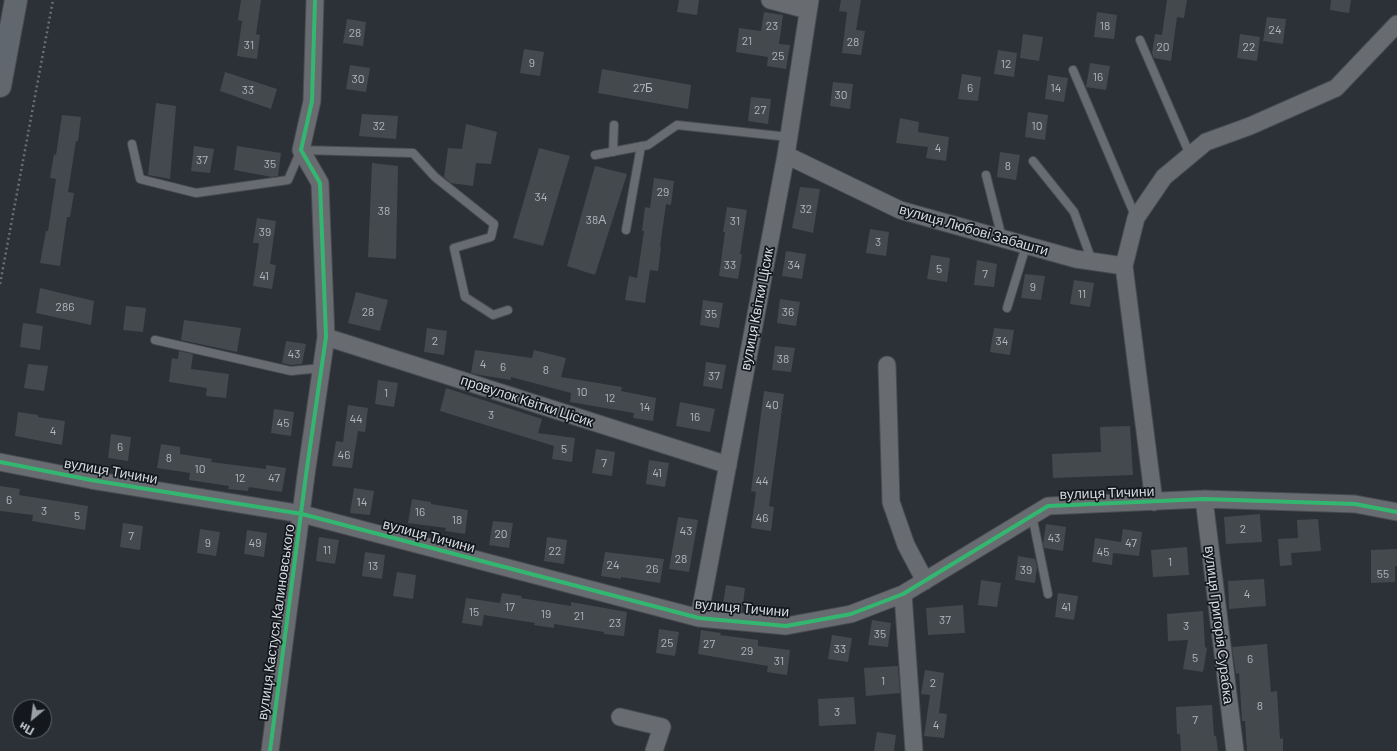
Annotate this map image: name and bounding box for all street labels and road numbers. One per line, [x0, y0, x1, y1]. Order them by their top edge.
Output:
street label: вулиця Любові Забашти [898, 201, 1050, 259]
street label: вулиця Квітки Цісик [737, 246, 777, 372]
street label: провулок Квітки Цісик [459, 372, 595, 430]
street label: вулиця Тичини [63, 455, 159, 487]
street label: вулиця Тичини [1059, 483, 1155, 503]
street label: вулиця Тичини [381, 516, 477, 556]
street label: вулиця Кастуся Калиновського [254, 523, 298, 721]
street label: вулиця Григорія Сурабка [1201, 545, 1237, 705]
street label: вулиця Тичини [694, 596, 790, 620]

